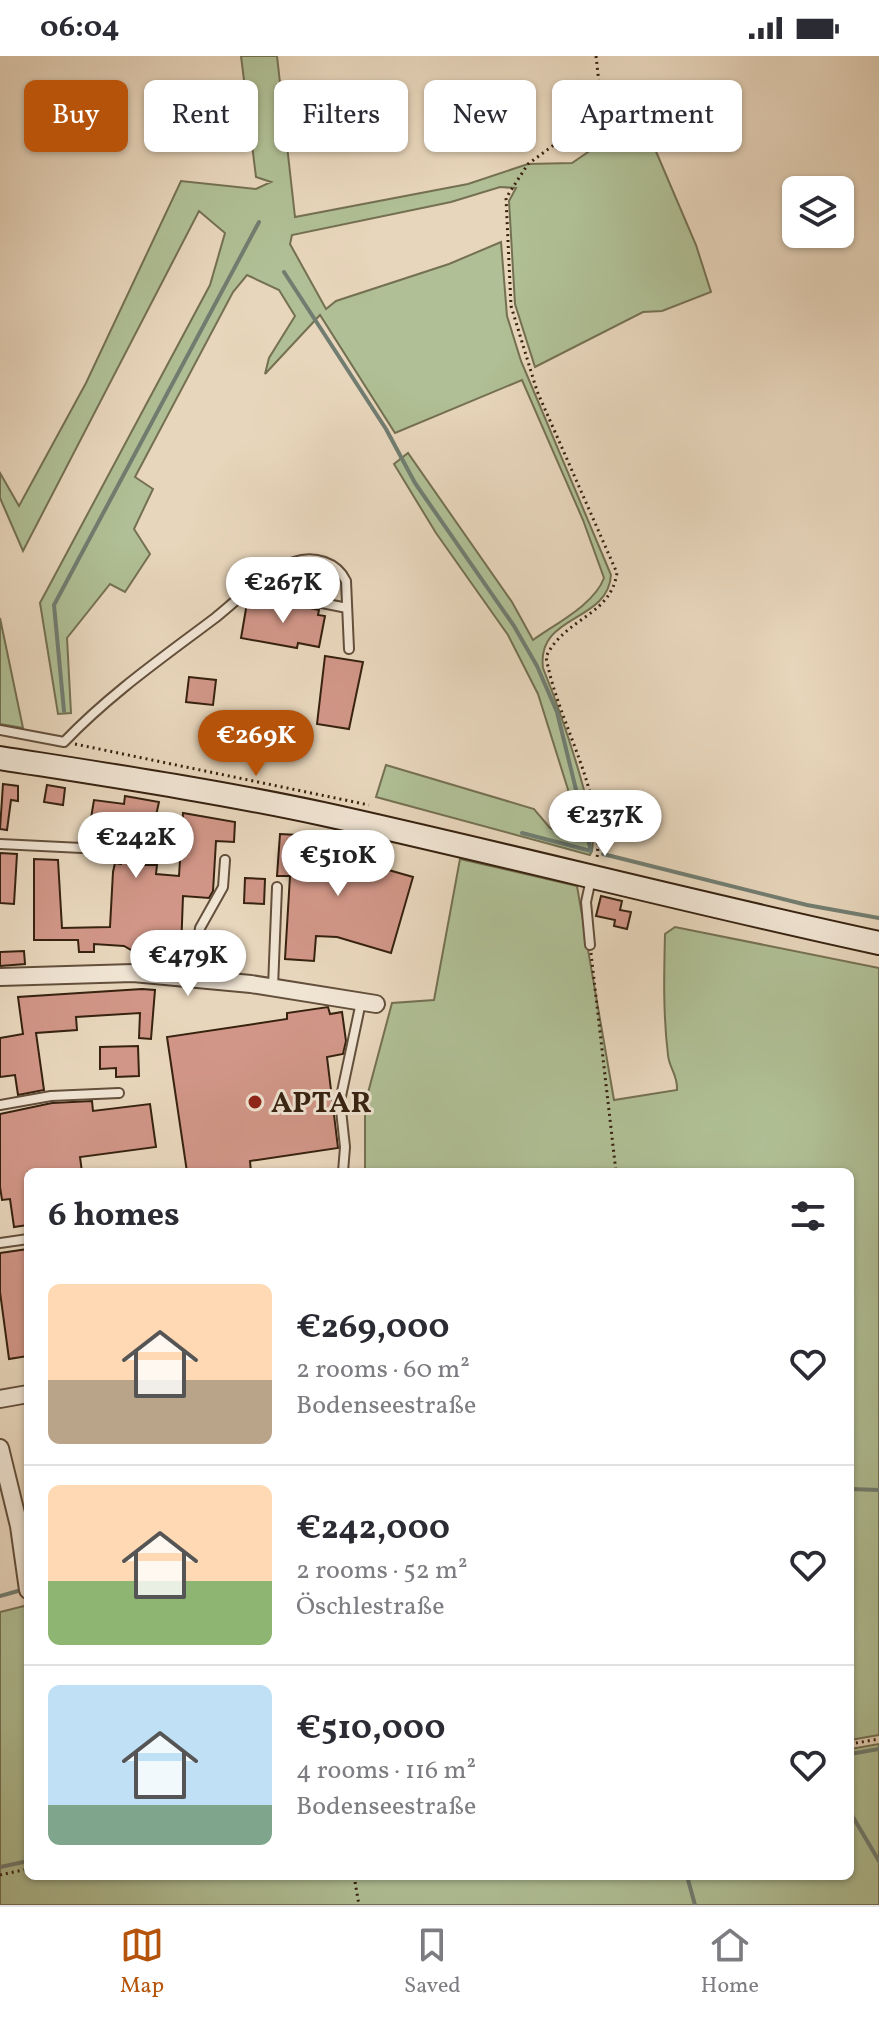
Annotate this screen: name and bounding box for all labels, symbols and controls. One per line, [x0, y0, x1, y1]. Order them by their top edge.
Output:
text: 06:04 [40, 7, 120, 49]
chip: Buy [24, 80, 128, 152]
chip: Rent [144, 80, 258, 152]
chip: Filters [274, 80, 408, 152]
chip: New [424, 80, 536, 152]
chip: Apartment [552, 80, 742, 152]
map controls [782, 176, 854, 248]
button: layers [782, 176, 854, 248]
pin: €267K [227, 557, 339, 625]
text: €267K [244, 565, 322, 601]
pin: €269K [200, 710, 312, 778]
text: €269K [216, 718, 296, 754]
pin: €237K [549, 790, 661, 858]
text: €237K [567, 798, 643, 834]
pin: €242K [80, 812, 192, 880]
text: €242K [96, 820, 176, 856]
pin: €510K [282, 830, 394, 898]
text: €510K [300, 838, 376, 874]
pin: €479K [132, 930, 244, 998]
text: €479K [148, 938, 228, 974]
place label: APTAR [271, 1083, 371, 1125]
marker: APTAR [246, 1093, 264, 1111]
text: 6 homes [48, 1193, 180, 1240]
icon: filters [786, 1194, 830, 1238]
text: €269,000 [296, 1305, 449, 1352]
icon: home [112, 1316, 208, 1412]
icon: heart [786, 1342, 830, 1386]
text: 2 rooms · 60 m² [296, 1352, 470, 1388]
text: Bodenseestraße [296, 1388, 476, 1424]
text: €242,000 [296, 1506, 450, 1553]
icon: home [112, 1517, 208, 1613]
icon: heart [786, 1543, 830, 1587]
text: 2 rooms · 52 m² [296, 1553, 468, 1589]
text: Öschlestraße [296, 1589, 445, 1625]
text: €510,000 [296, 1706, 445, 1753]
icon: home [112, 1717, 208, 1813]
icon: heart [786, 1743, 830, 1787]
text: 4 rooms · 116 m² [296, 1753, 476, 1789]
text: Bodenseestraße [296, 1789, 476, 1825]
tab: Map [120, 1923, 164, 2002]
tab: Saved [404, 1923, 461, 2002]
tab: Home [701, 1923, 759, 2002]

